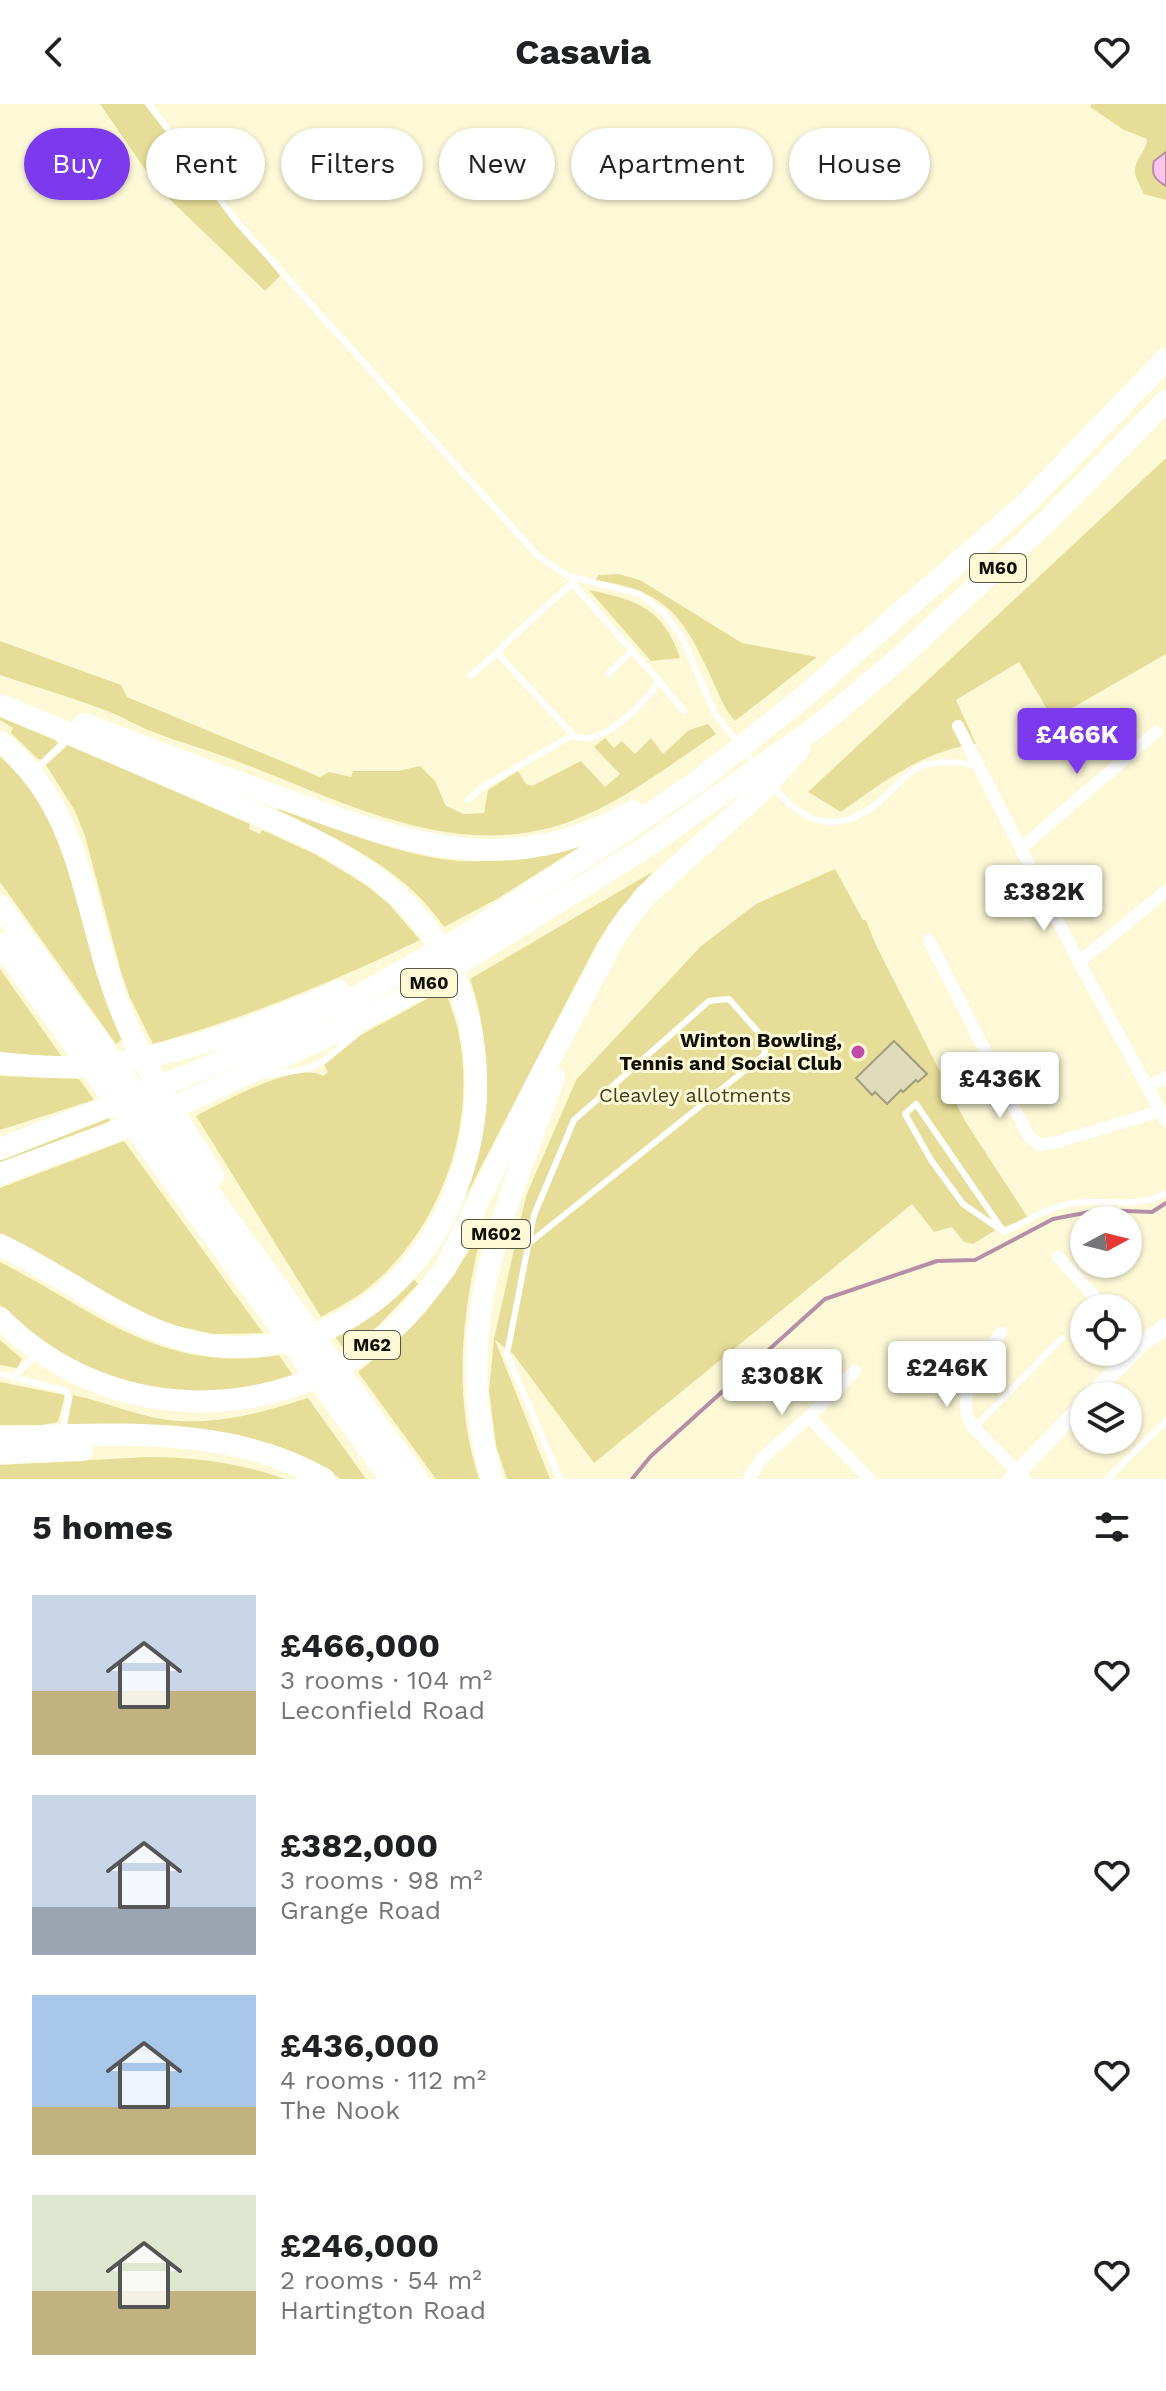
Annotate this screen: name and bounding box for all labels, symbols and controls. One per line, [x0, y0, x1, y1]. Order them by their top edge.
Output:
icon: back [32, 30, 76, 74]
icon: heart [1090, 30, 1134, 74]
text: Casavia [515, 31, 651, 73]
chip: Buy [24, 128, 130, 200]
chip: Rent [146, 128, 265, 200]
chip: Filters [281, 128, 423, 200]
chip: New [439, 128, 555, 200]
chip: Apartment [571, 128, 773, 200]
chip: House [789, 128, 930, 200]
road number: M60 [970, 554, 1026, 582]
pin: £466K [1021, 708, 1133, 776]
text: £466K [1036, 719, 1119, 749]
pin: £382K [988, 865, 1100, 933]
text: £382K [1003, 876, 1085, 906]
road number: M60 [401, 969, 457, 997]
place label: Winton Bowling, Tennis and Social Club [619, 1028, 842, 1075]
marker: Winton Bowling, Tennis and Social Club [849, 1043, 867, 1061]
pin: £436K [944, 1052, 1056, 1120]
text: £436K [959, 1063, 1041, 1093]
park label: Cleavley allotments [599, 1083, 791, 1107]
north arrow [1070, 1206, 1142, 1278]
map controls [1070, 1206, 1142, 1454]
road number: M602 [462, 1220, 530, 1248]
button: locate [1070, 1294, 1142, 1366]
road number: M62 [344, 1331, 400, 1359]
pin: £246K [891, 1341, 1003, 1409]
pin: £308K [726, 1349, 838, 1417]
text: £246K [906, 1352, 988, 1382]
text: £308K [741, 1360, 823, 1390]
button: layers [1070, 1382, 1142, 1454]
icon: filters [1090, 1505, 1134, 1549]
text: 5 homes [32, 1507, 173, 1547]
text: £466,000 [280, 1625, 440, 1665]
icon: home [96, 1627, 192, 1723]
icon: heart [1090, 1653, 1134, 1697]
text: 3 rooms · 104 m² [280, 1665, 492, 1695]
text: Leconfield Road [280, 1695, 485, 1725]
text: £382,000 [280, 1825, 438, 1865]
icon: home [96, 1827, 192, 1923]
icon: heart [1090, 1853, 1134, 1897]
text: 3 rooms · 98 m² [280, 1865, 483, 1895]
text: Grange Road [280, 1895, 441, 1925]
text: £436,000 [280, 2025, 439, 2065]
icon: home [96, 2027, 192, 2123]
icon: heart [1090, 2053, 1134, 2097]
text: 4 rooms · 112 m² [280, 2065, 486, 2095]
text: The Nook [280, 2095, 400, 2125]
text: £246,000 [280, 2225, 439, 2265]
icon: home [96, 2227, 192, 2323]
icon: heart [1090, 2253, 1134, 2297]
text: 2 rooms · 54 m² [280, 2265, 482, 2295]
text: Hartington Road [280, 2295, 486, 2325]

